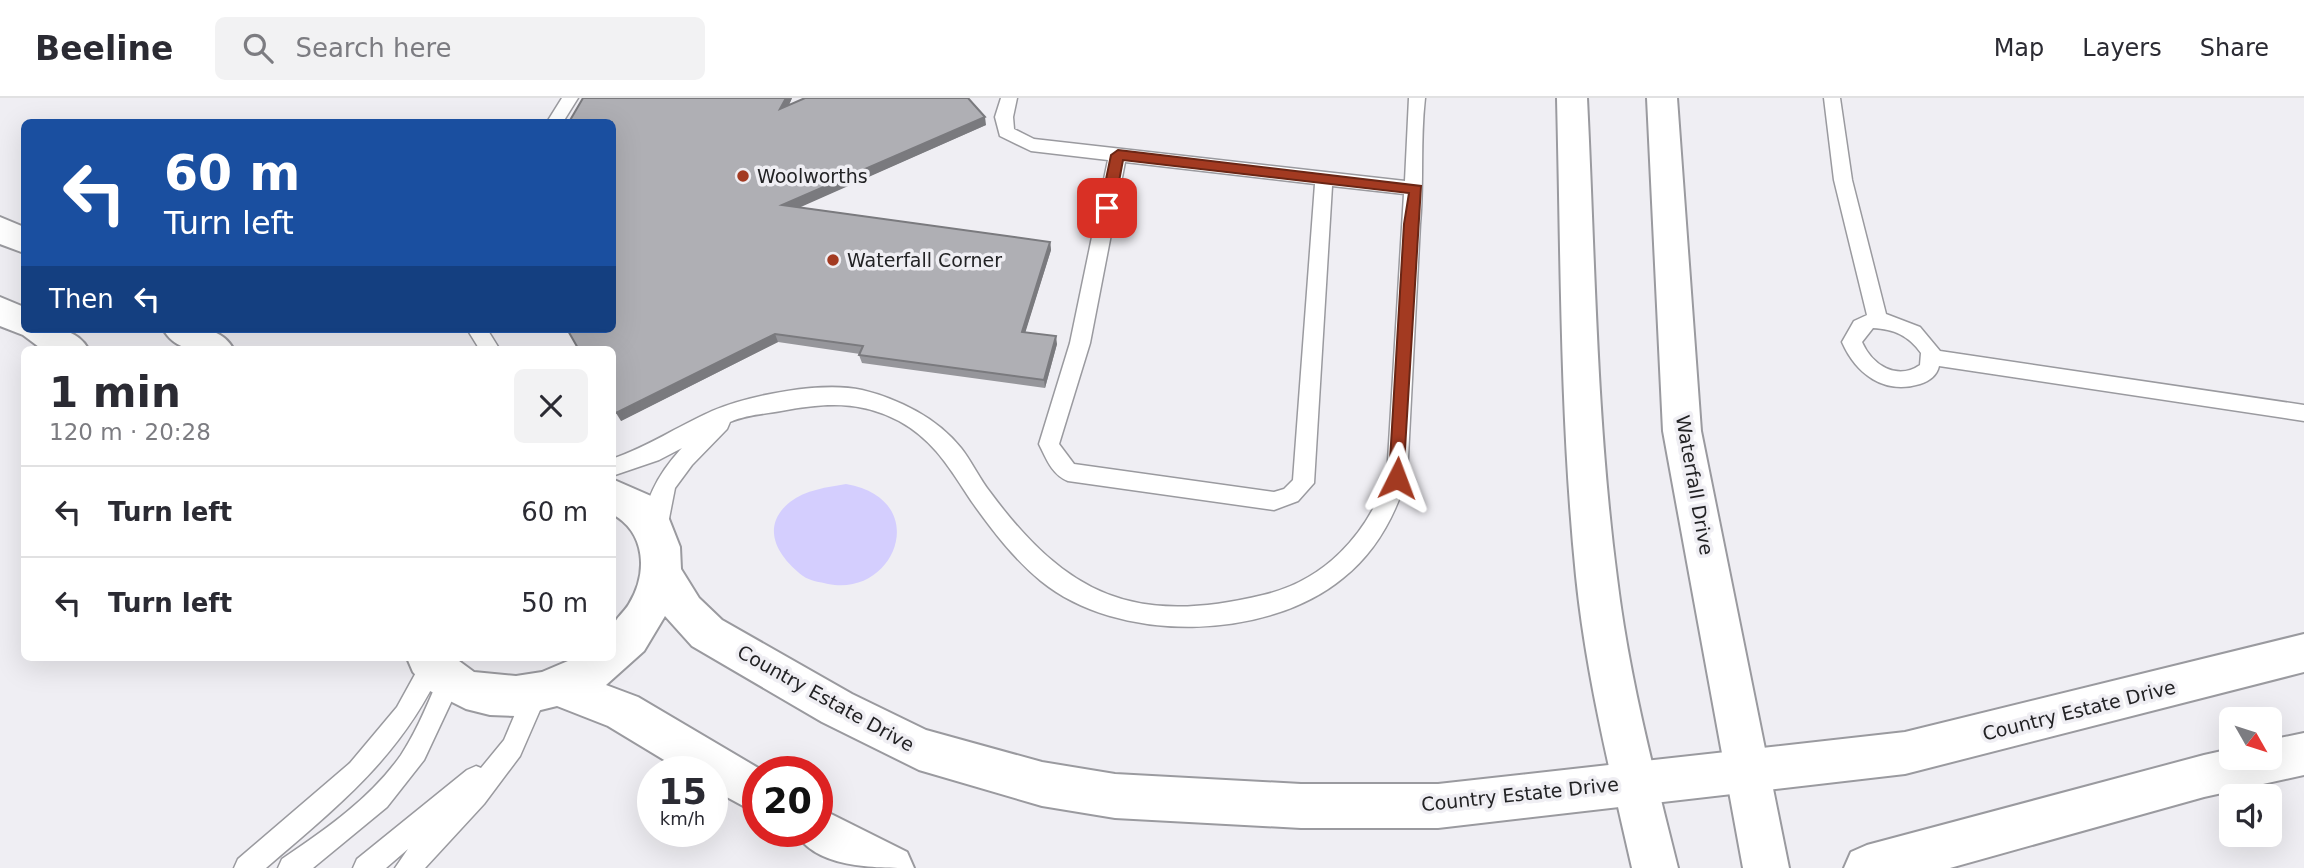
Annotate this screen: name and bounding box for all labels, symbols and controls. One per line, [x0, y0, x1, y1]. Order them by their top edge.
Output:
search box [215, 17, 705, 80]
text: Beeline [35, 29, 173, 68]
icon: search [239, 29, 277, 67]
text: Search here [295, 33, 452, 63]
text: Map [1994, 34, 2044, 62]
text: Layers [2082, 34, 2162, 62]
text: Share [2200, 34, 2269, 62]
text: 60 m [164, 145, 300, 202]
icon: left [49, 147, 140, 238]
place label: Woolworths [757, 165, 868, 187]
marker: Woolworths [735, 168, 751, 184]
pin [1077, 178, 1137, 238]
icon: arrive [1088, 189, 1126, 227]
text: Turn left [164, 204, 294, 242]
place label: Waterfall Corner [847, 249, 1002, 271]
marker: Waterfall Corner [825, 252, 841, 268]
icon: left [128, 280, 166, 318]
text: Then [49, 284, 114, 314]
text: 1 min [49, 368, 181, 417]
button: close [514, 369, 588, 443]
street label: Waterfall Drive [1672, 413, 1718, 557]
text: 120 m · 20:28 [49, 419, 211, 445]
position arrow [1360, 441, 1434, 515]
icon: left [49, 493, 87, 531]
text: Turn left [108, 497, 232, 527]
text: 60 m [521, 497, 588, 527]
icon: left [49, 584, 87, 622]
text: Turn left [108, 588, 232, 618]
text: 50 m [521, 588, 588, 618]
street label: Country Estate Drive [734, 640, 918, 756]
street label: Country Estate Drive [1980, 675, 2178, 745]
north arrow [2219, 707, 2282, 770]
map controls [2219, 707, 2282, 847]
speed limit sign: 20 [742, 756, 833, 847]
text: 15 [658, 772, 707, 812]
street label: Country Estate Drive [1420, 773, 1620, 815]
button: sound [2219, 784, 2282, 847]
text: km/h [660, 808, 705, 829]

